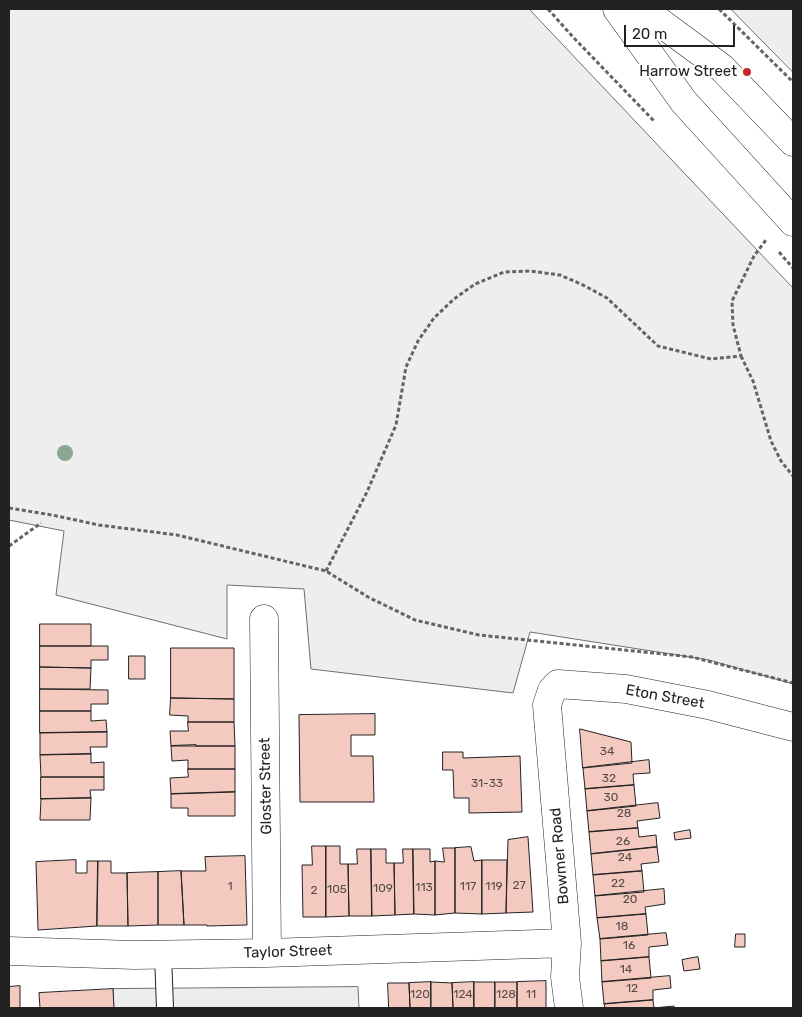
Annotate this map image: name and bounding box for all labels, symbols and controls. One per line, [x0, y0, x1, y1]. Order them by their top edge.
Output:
scale bar [627, 15, 738, 47]
text: 20 m [632, 25, 667, 43]
place label: Harrow Street [639, 63, 737, 81]
marker: Harrow Street [741, 66, 753, 78]
street label: Eton Street [624, 681, 706, 713]
street label: Gloster Street [256, 737, 276, 835]
house number: 34 [600, 745, 614, 759]
house number: 32 [602, 772, 616, 786]
house number: 31-33 [471, 777, 503, 791]
house number: 30 [604, 791, 618, 805]
street label: Bowmer Road [547, 807, 573, 905]
house number: 28 [617, 807, 631, 821]
house number: 26 [616, 835, 630, 849]
house number: 24 [618, 851, 632, 865]
house number: 22 [611, 877, 625, 891]
house number: 27 [512, 879, 526, 893]
house number: 1 [227, 880, 233, 894]
house number: 117 [460, 880, 476, 894]
house number: 119 [485, 880, 503, 894]
house number: 113 [415, 881, 433, 895]
house number: 109 [373, 882, 393, 896]
house number: 105 [327, 883, 347, 897]
house number: 2 [310, 884, 318, 898]
house number: 20 [623, 893, 637, 907]
house number: 18 [616, 920, 628, 934]
house number: 16 [623, 939, 635, 953]
street label: Taylor Street [243, 941, 333, 963]
house number: 14 [620, 963, 632, 977]
house number: 12 [626, 982, 638, 996]
house number: 120 [410, 988, 430, 1002]
house number: 124 [453, 988, 473, 1002]
house number: 128 [496, 988, 516, 1002]
house number: 11 [526, 988, 536, 1002]

